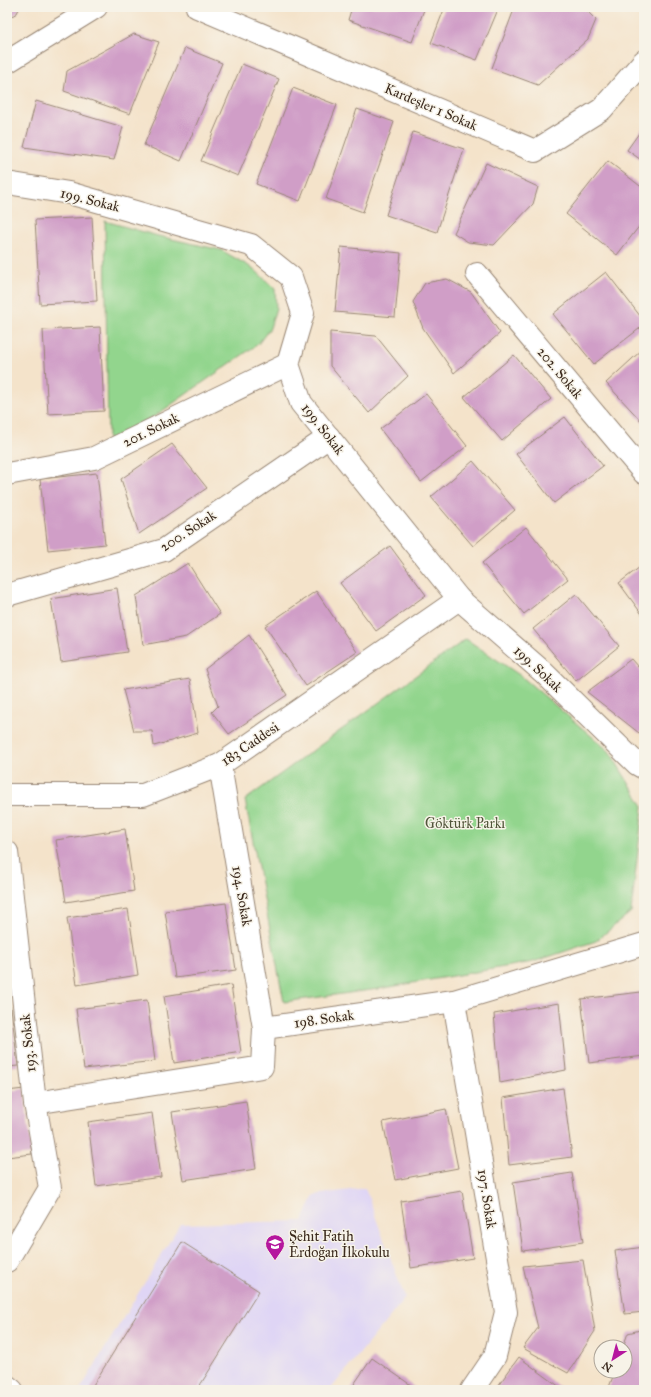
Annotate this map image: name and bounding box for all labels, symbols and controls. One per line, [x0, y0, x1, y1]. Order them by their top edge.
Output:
street label: Kardeşler 1 Sokak [382, 80, 481, 134]
street label: 199. Sokak [59, 184, 122, 216]
street label: 202. Sokak [533, 344, 587, 403]
street label: 199. Sokak [298, 400, 349, 458]
street label: 201. Sokak [120, 409, 182, 451]
street label: 200. Sokak [157, 506, 220, 555]
street label: 199. Sokak [510, 642, 566, 696]
street label: 183 Caddesi [218, 718, 282, 769]
park label: Göktürk Parkı [425, 815, 505, 832]
street label: 194. Sokak [228, 864, 256, 928]
street label: 198. Sokak [293, 1006, 356, 1032]
street label: 193. Sokak [16, 1013, 40, 1073]
street label: 197. Sokak [474, 1168, 500, 1231]
place label: Şehit Fatih Erdoğan İlkokulu [289, 1228, 390, 1261]
school or university icon: Şehit Fatih Erdoğan İlkokulu [264, 1233, 286, 1261]
north arrow [593, 1339, 633, 1379]
text: N [599, 1358, 615, 1375]

